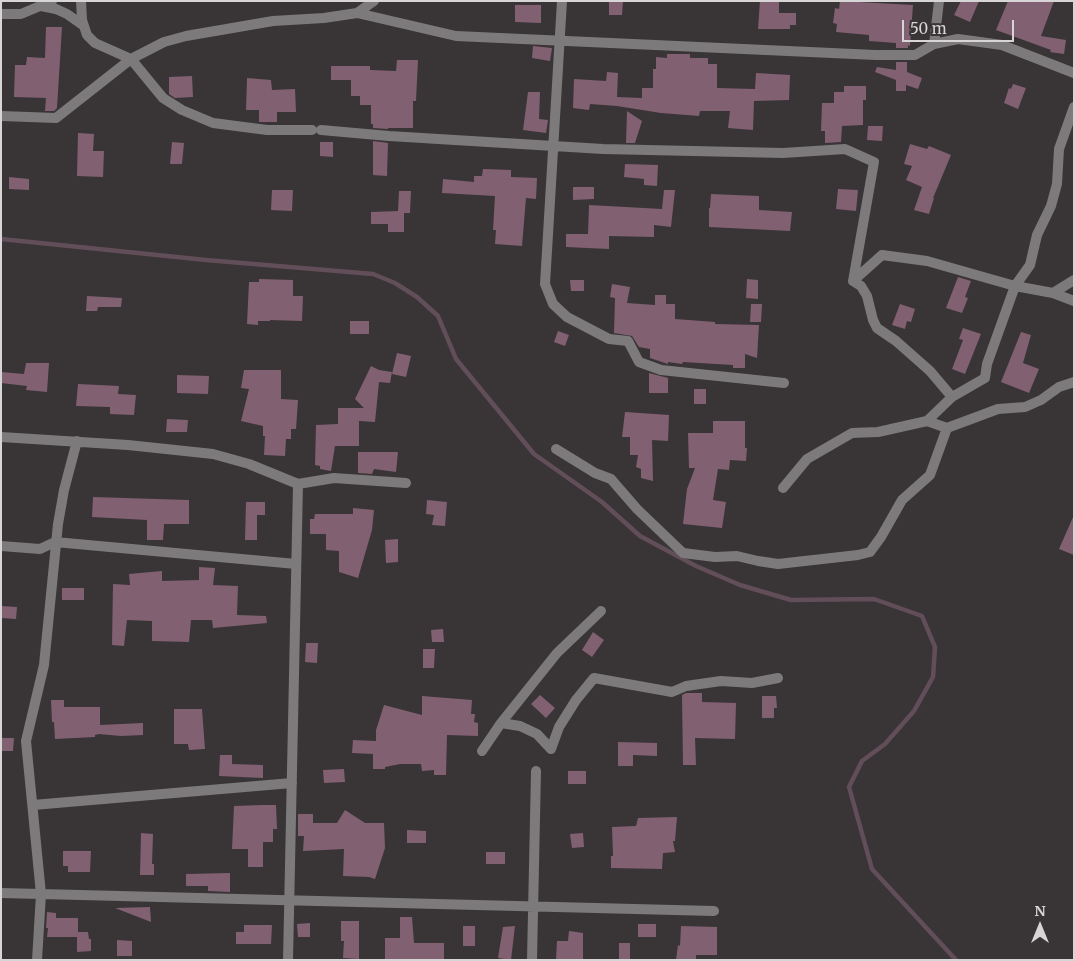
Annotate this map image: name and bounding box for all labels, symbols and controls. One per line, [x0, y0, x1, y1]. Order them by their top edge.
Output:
scale bar [905, 10, 1018, 42]
text: 50 m [910, 19, 947, 38]
north arrow [1015, 901, 1065, 951]
text: N [1034, 902, 1046, 920]

